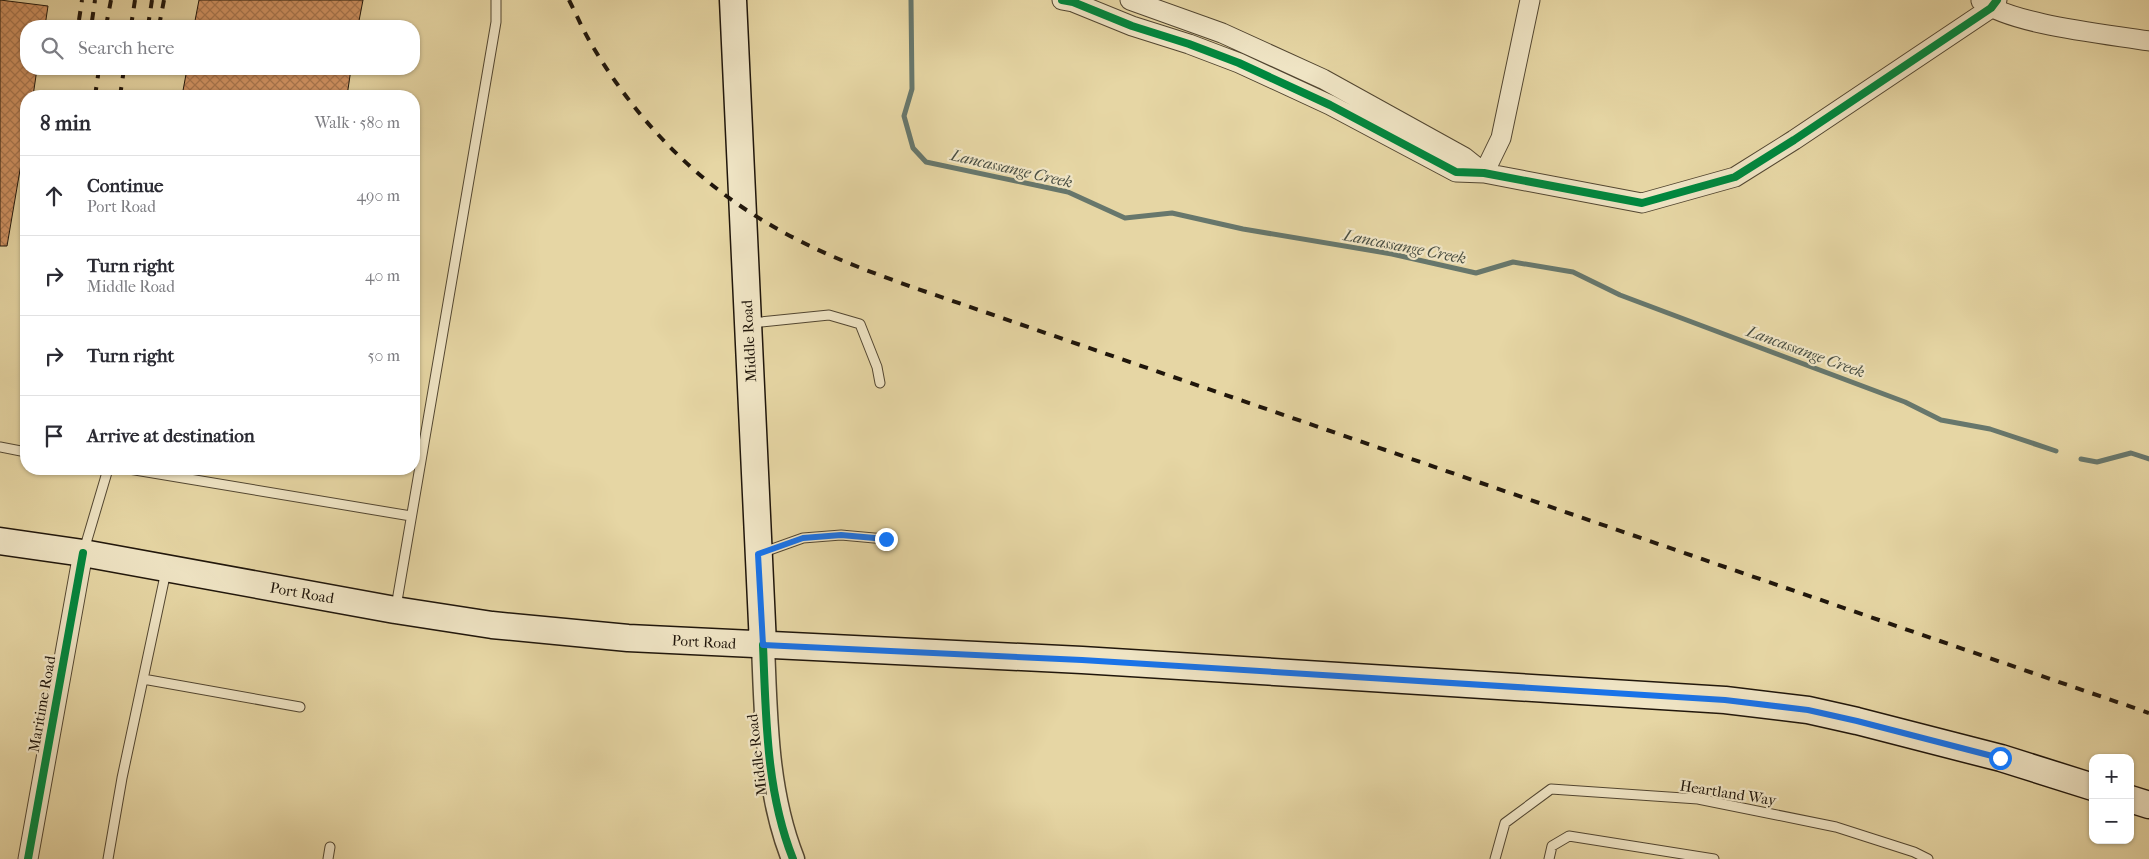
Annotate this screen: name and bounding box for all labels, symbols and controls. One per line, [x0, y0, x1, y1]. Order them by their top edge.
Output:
search box [20, 20, 420, 75]
icon: search [38, 34, 66, 62]
text: Search here [78, 37, 174, 59]
text: 8 min [40, 111, 91, 135]
text: Walk · 580 m [315, 113, 400, 132]
water label: Lancassange Creek [948, 145, 1075, 192]
text: Continue [87, 175, 163, 197]
icon: ahead [40, 182, 68, 210]
text: 490 m [357, 186, 400, 205]
text: Port Road [87, 197, 156, 216]
water label: Lancassange Creek [1341, 225, 1468, 268]
text: Turn right [87, 255, 174, 277]
icon: right [40, 262, 68, 290]
text: 40 m [365, 266, 400, 285]
text: Middle Road [87, 277, 175, 296]
street label: Middle Road [738, 299, 760, 383]
water label: Lancassange Creek [1743, 321, 1867, 382]
icon: right [40, 342, 68, 370]
text: Turn right [87, 345, 174, 367]
text: 50 m [368, 346, 400, 365]
icon: arrive [40, 422, 68, 450]
text: Arrive at destination [87, 425, 255, 447]
route end [875, 528, 898, 551]
street label: Port Road [269, 579, 336, 608]
street label: Port Road [671, 631, 738, 653]
street label: Maritime Road [25, 654, 59, 754]
street label: Middle Road [743, 712, 771, 797]
route start [1989, 747, 2012, 770]
map controls [2089, 754, 2134, 844]
button: + [2089, 754, 2134, 799]
street label: Heartland Way [1679, 776, 1778, 810]
button: − [2089, 799, 2134, 844]

